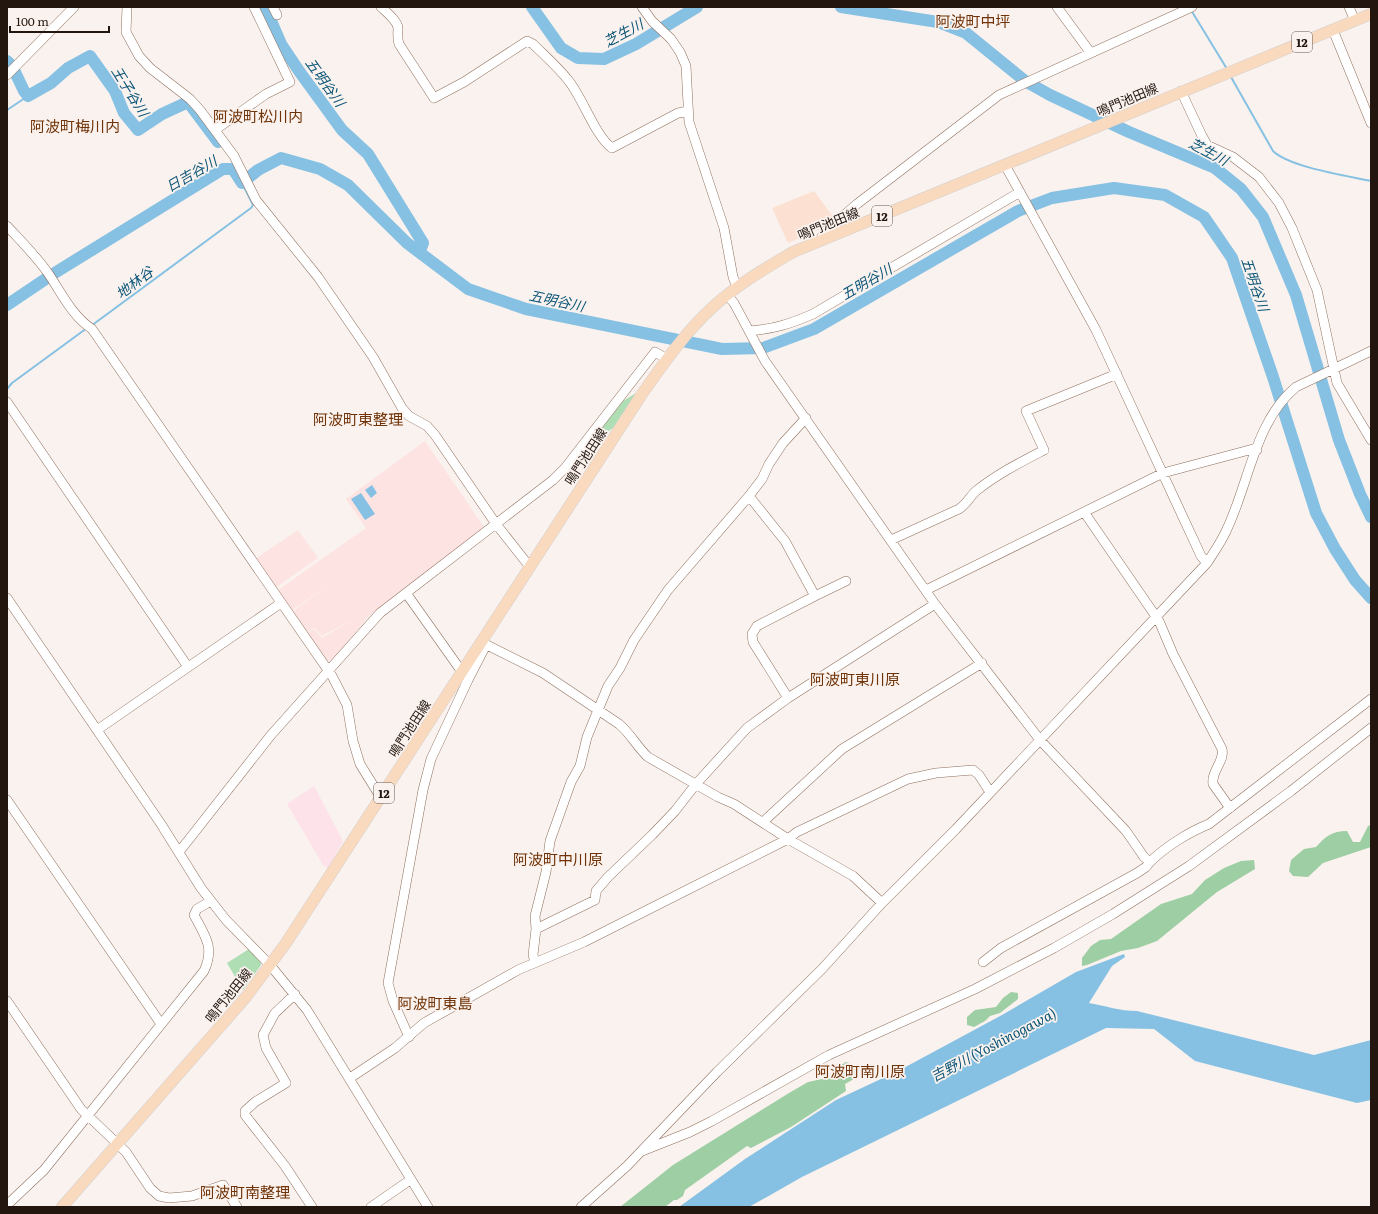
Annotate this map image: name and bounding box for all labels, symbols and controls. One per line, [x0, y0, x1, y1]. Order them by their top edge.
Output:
scale bar [10, 8, 109, 34]
district label: 阿波町中坪 [935, 9, 1011, 32]
text: 100 m [16, 12, 49, 30]
water label: 芝生川 [600, 12, 648, 51]
road number: 12 [1292, 32, 1312, 52]
water label: 五明谷川 [301, 53, 352, 112]
water label: 王子谷川 [108, 62, 155, 122]
street label: 鳴門池田線 [1093, 78, 1161, 120]
district label: 阿波町松川内 [213, 104, 303, 127]
district label: 阿波町梅川内 [30, 114, 120, 137]
water label: 芝生川 [1186, 132, 1234, 171]
water label: 日吉谷川 [162, 149, 222, 196]
street label: 鳴門池田線 [794, 202, 862, 244]
road number: 12 [872, 206, 892, 226]
water label: 五明谷川 [1237, 254, 1275, 316]
water label: 五明谷川 [837, 257, 897, 304]
water label: 地林谷 [111, 261, 158, 303]
water label: 五明谷川 [528, 284, 588, 316]
district label: 阿波町東整理 [313, 407, 403, 430]
street label: 鳴門池田線 [559, 424, 611, 488]
district label: 阿波町東川原 [810, 667, 900, 690]
street label: 鳴門池田線 [383, 696, 435, 760]
road number: 12 [374, 783, 394, 803]
district label: 阿波町中川原 [513, 847, 603, 870]
street label: 鳴門池田線 [200, 964, 256, 1026]
district label: 阿波町東島 [397, 991, 473, 1014]
water label: 吉野川 (Yoshinogawa) [927, 1002, 1059, 1086]
district label: 阿波町南川原 [815, 1059, 905, 1082]
district label: 阿波町南整理 [200, 1180, 290, 1203]

